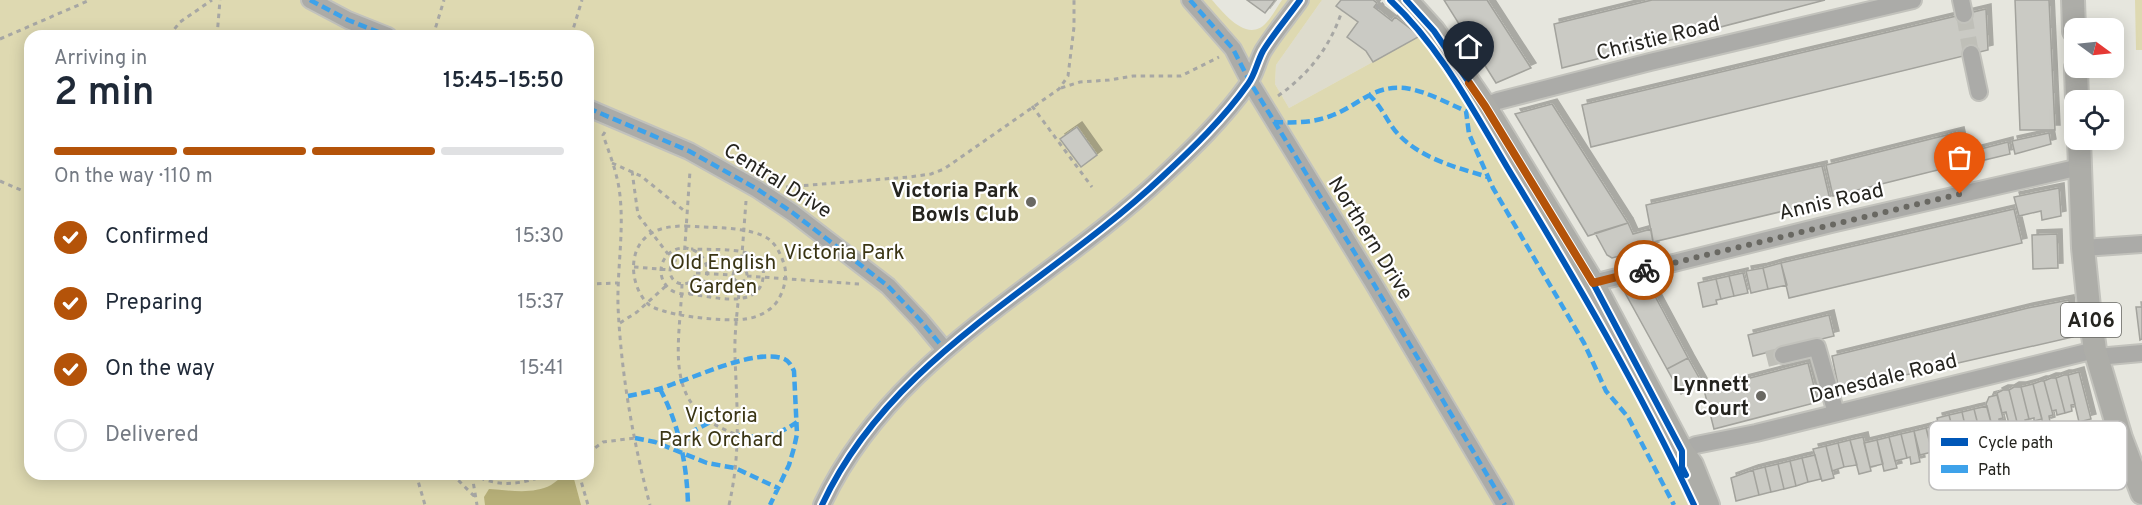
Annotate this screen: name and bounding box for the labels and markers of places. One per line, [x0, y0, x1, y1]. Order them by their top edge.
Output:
pin [1443, 21, 1494, 83]
pin [1934, 132, 1985, 194]
place label: Victoria Park Bowls Club [891, 178, 1019, 229]
marker: Victoria Park Bowls Club [1024, 195, 1038, 209]
place label: Lynnett Court [1673, 372, 1749, 423]
marker: Lynnett Court [1754, 389, 1768, 403]

